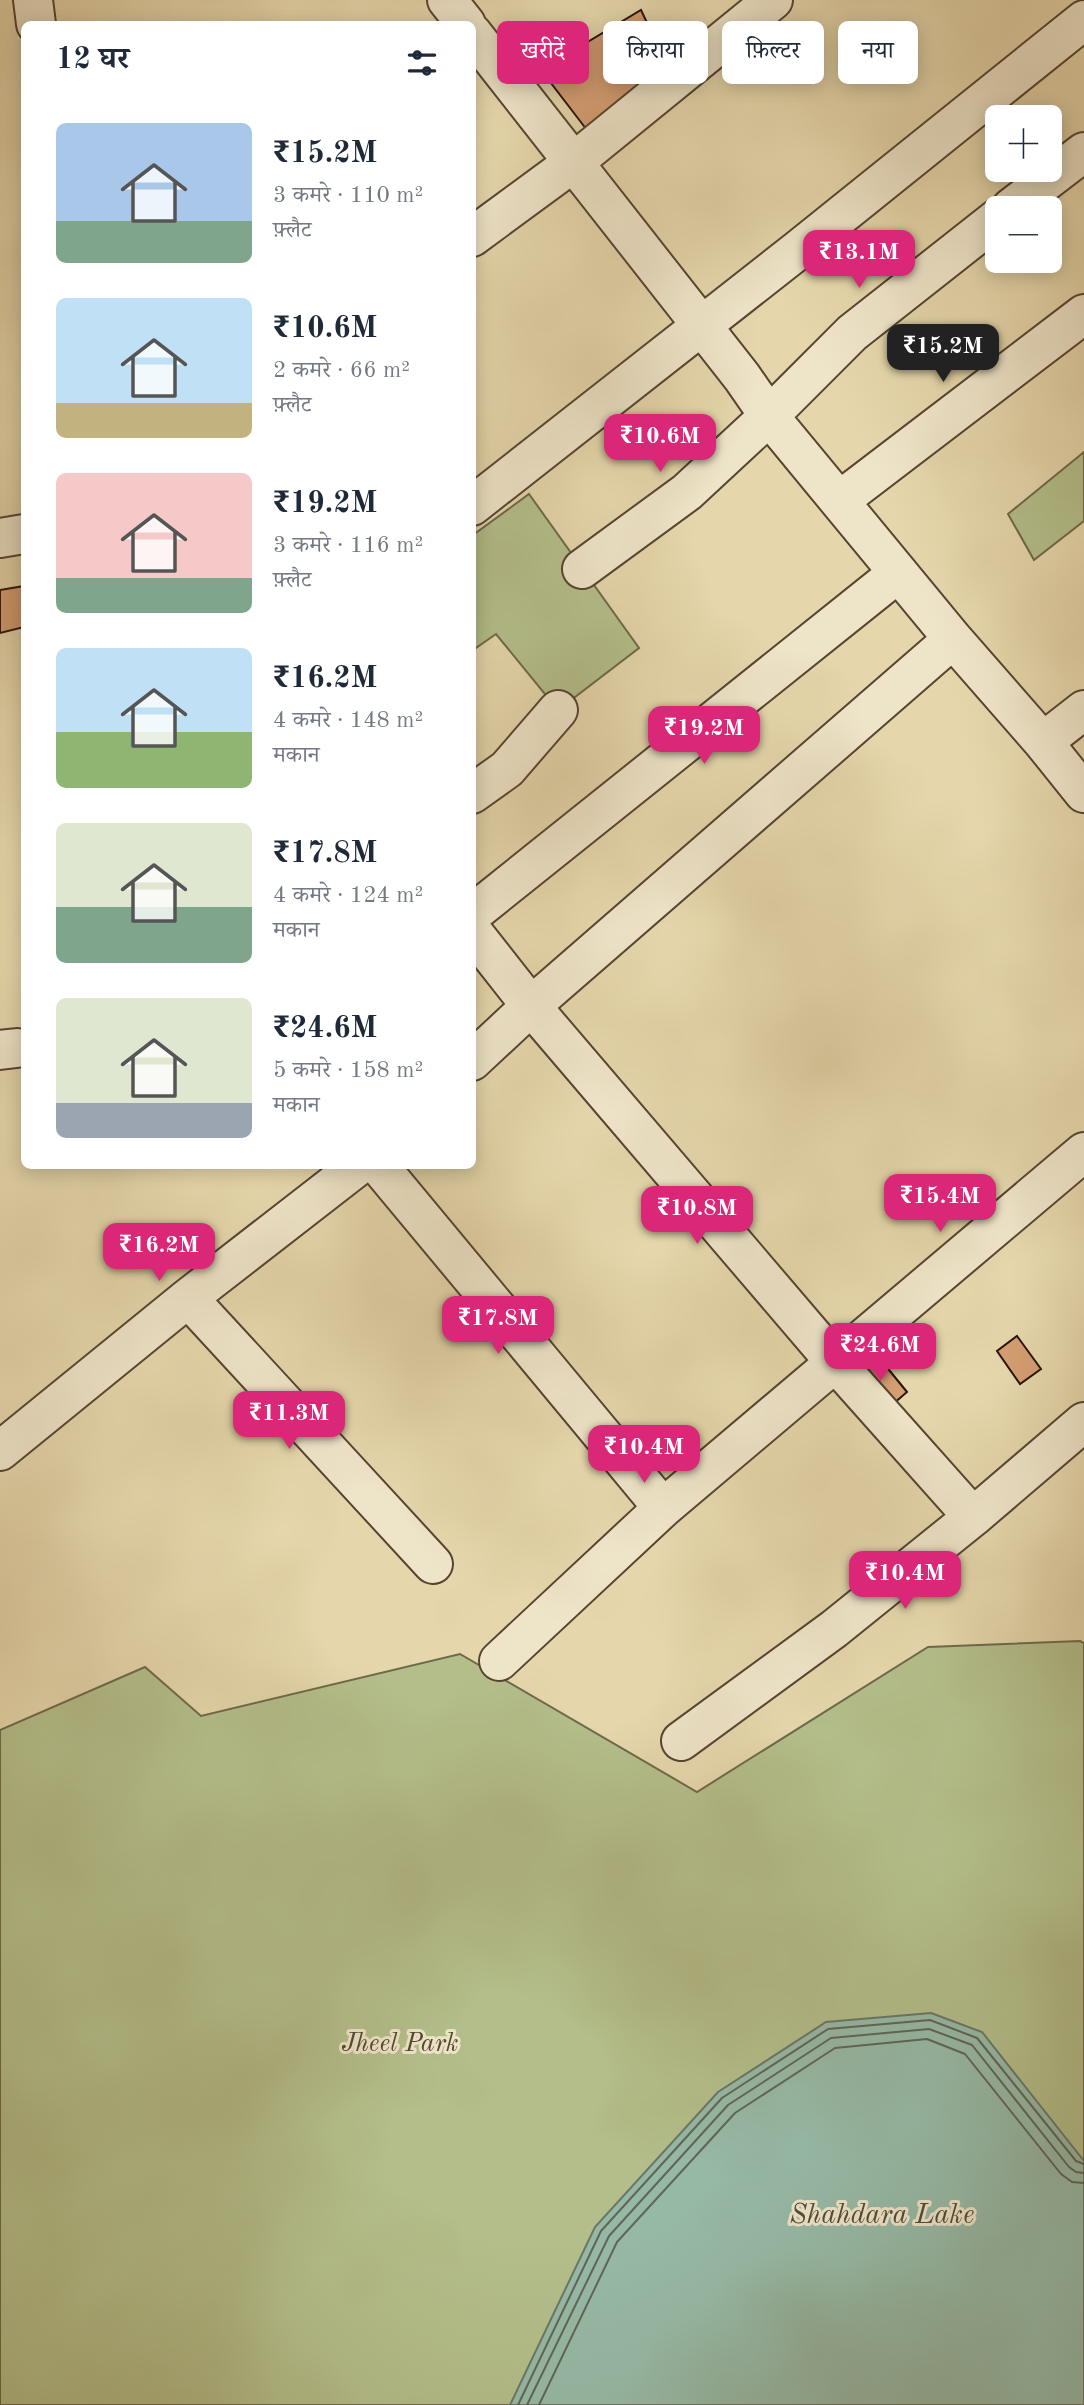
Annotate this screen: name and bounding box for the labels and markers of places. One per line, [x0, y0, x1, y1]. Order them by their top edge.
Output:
pin: ₹13.1M [802, 230, 916, 290]
pin: ₹15.2M [886, 324, 1000, 384]
pin: ₹10.6M [603, 414, 717, 474]
pin: ₹19.2M [647, 706, 761, 766]
pin: ₹15.4M [883, 1174, 997, 1234]
pin: ₹10.8M [640, 1186, 754, 1246]
pin: ₹16.2M [102, 1224, 216, 1283]
pin: ₹17.8M [441, 1296, 555, 1356]
pin: ₹24.6M [823, 1324, 937, 1383]
pin: ₹11.3M [232, 1392, 346, 1451]
pin: ₹10.4M [587, 1426, 701, 1485]
pin: ₹10.4M [848, 1552, 962, 1611]

